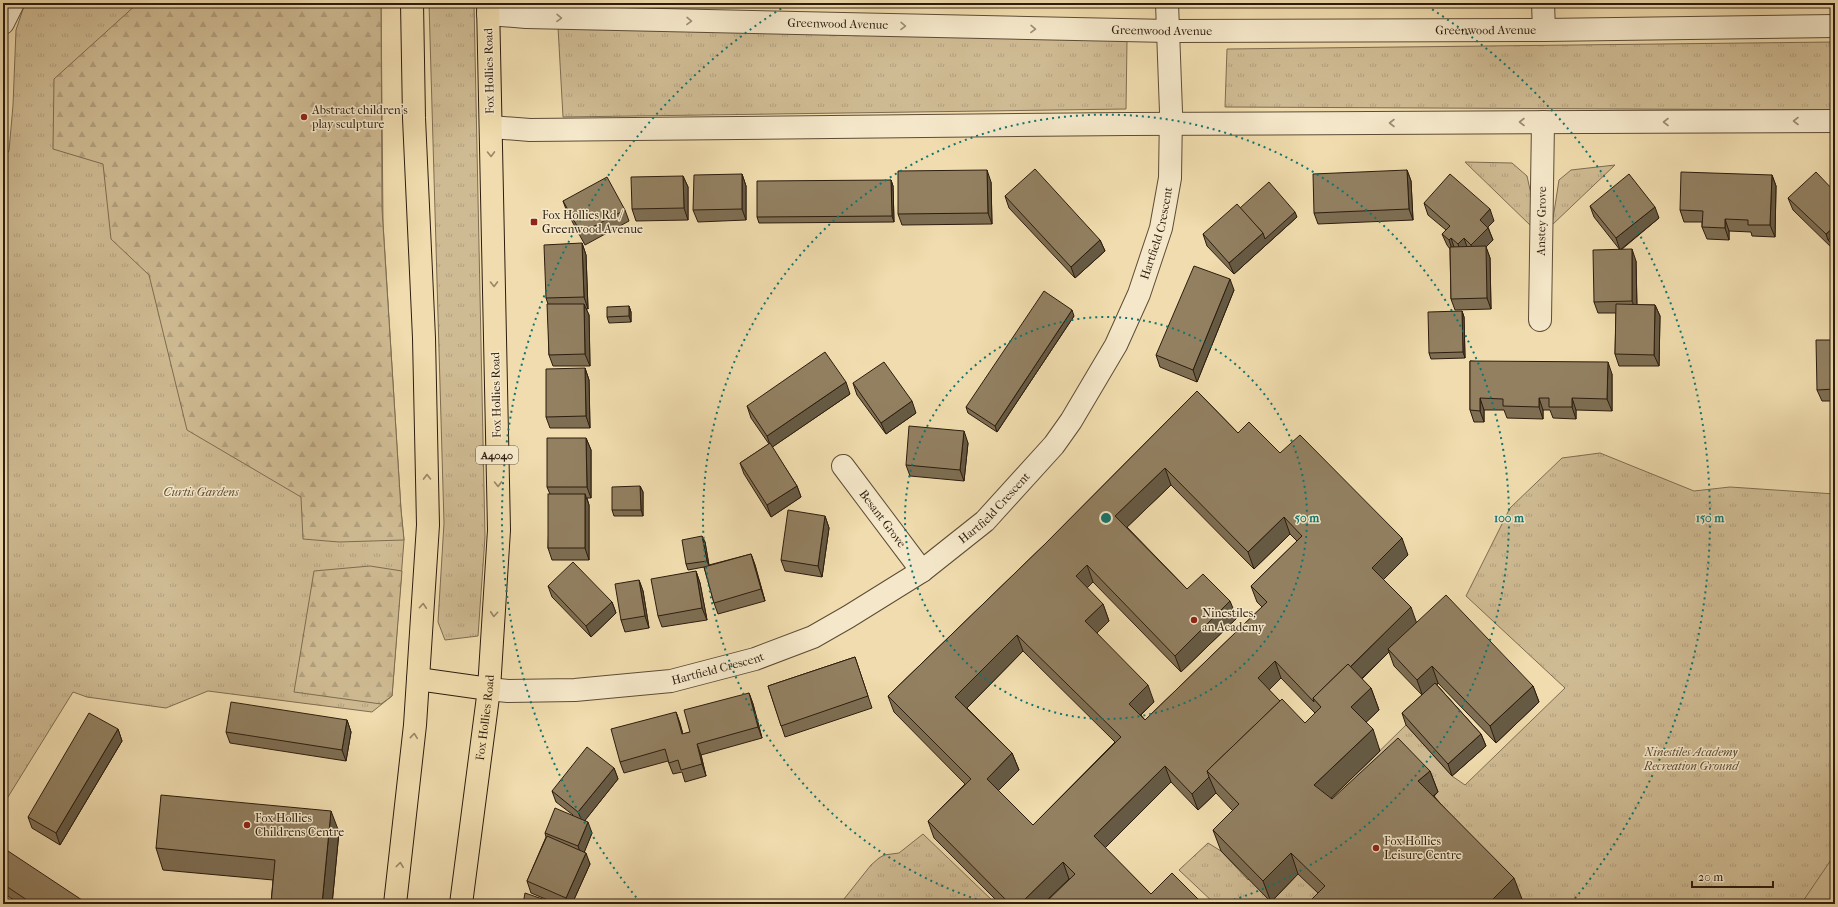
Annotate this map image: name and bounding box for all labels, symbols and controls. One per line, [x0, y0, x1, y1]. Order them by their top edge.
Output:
one-way arrow [556, 13, 562, 22]
one-way arrow [686, 16, 692, 25]
street label: Greenwood Avenue [787, 16, 888, 32]
one-way arrow [900, 21, 906, 30]
street label: Greenwood Avenue [1111, 23, 1212, 38]
street label: Greenwood Avenue [1435, 23, 1536, 37]
one-way arrow [1030, 25, 1036, 33]
street label: Fox Hollies Road [481, 27, 497, 114]
place label: Abstract children’s play sculpture [311, 103, 408, 131]
marker: Abstract children’s play sculpture [299, 112, 309, 122]
one-way arrow [1793, 117, 1799, 125]
one-way arrow [1519, 118, 1525, 126]
one-way arrow [1663, 118, 1669, 126]
one-way arrow [1389, 119, 1395, 127]
one-way arrow [487, 151, 495, 157]
street label: Hartfield Crescent [1137, 185, 1175, 281]
street label: Anstey Grove [1534, 186, 1549, 257]
place label: Fox Hollies Rd / Greenwood Avenue [542, 208, 643, 236]
marker: Fox Hollies Rd / Greenwood Avenue [529, 217, 539, 227]
one-way arrow [490, 281, 498, 287]
street label: Fox Hollies Road [488, 351, 504, 438]
road number: A4040 [476, 446, 518, 464]
street label: Hartfield Crescent [956, 469, 1033, 546]
one-way arrow [423, 474, 431, 480]
one-way arrow [494, 481, 502, 487]
park label: Curtis Gardens [163, 485, 239, 499]
street label: Besant Grove [856, 487, 909, 550]
centre of rings [1099, 511, 1113, 525]
text: 50 m [1295, 511, 1320, 525]
text: 100 m [1494, 511, 1525, 525]
text: 150 m [1696, 511, 1725, 525]
one-way arrow [418, 603, 427, 609]
place label: Ninestiles, an Academy [1202, 606, 1265, 634]
one-way arrow [489, 611, 498, 617]
marker: Ninestiles, an Academy [1189, 615, 1199, 625]
street label: Hartfield Crescent [670, 649, 767, 688]
street label: Fox Hollies Road [473, 674, 497, 761]
one-way arrow [409, 733, 418, 739]
park label: Ninestiles Academy Recreation Ground [1643, 745, 1740, 773]
place label: Fox Hollies Childrens Centre [255, 811, 344, 839]
marker: Fox Hollies Childrens Centre [242, 820, 252, 830]
place label: Fox Hollies Leisure Centre [1384, 834, 1462, 862]
marker: Fox Hollies Leisure Centre [1371, 843, 1381, 853]
one-way arrow [395, 862, 404, 868]
scale bar [1692, 863, 1773, 889]
text: 20 m [1698, 870, 1723, 884]

